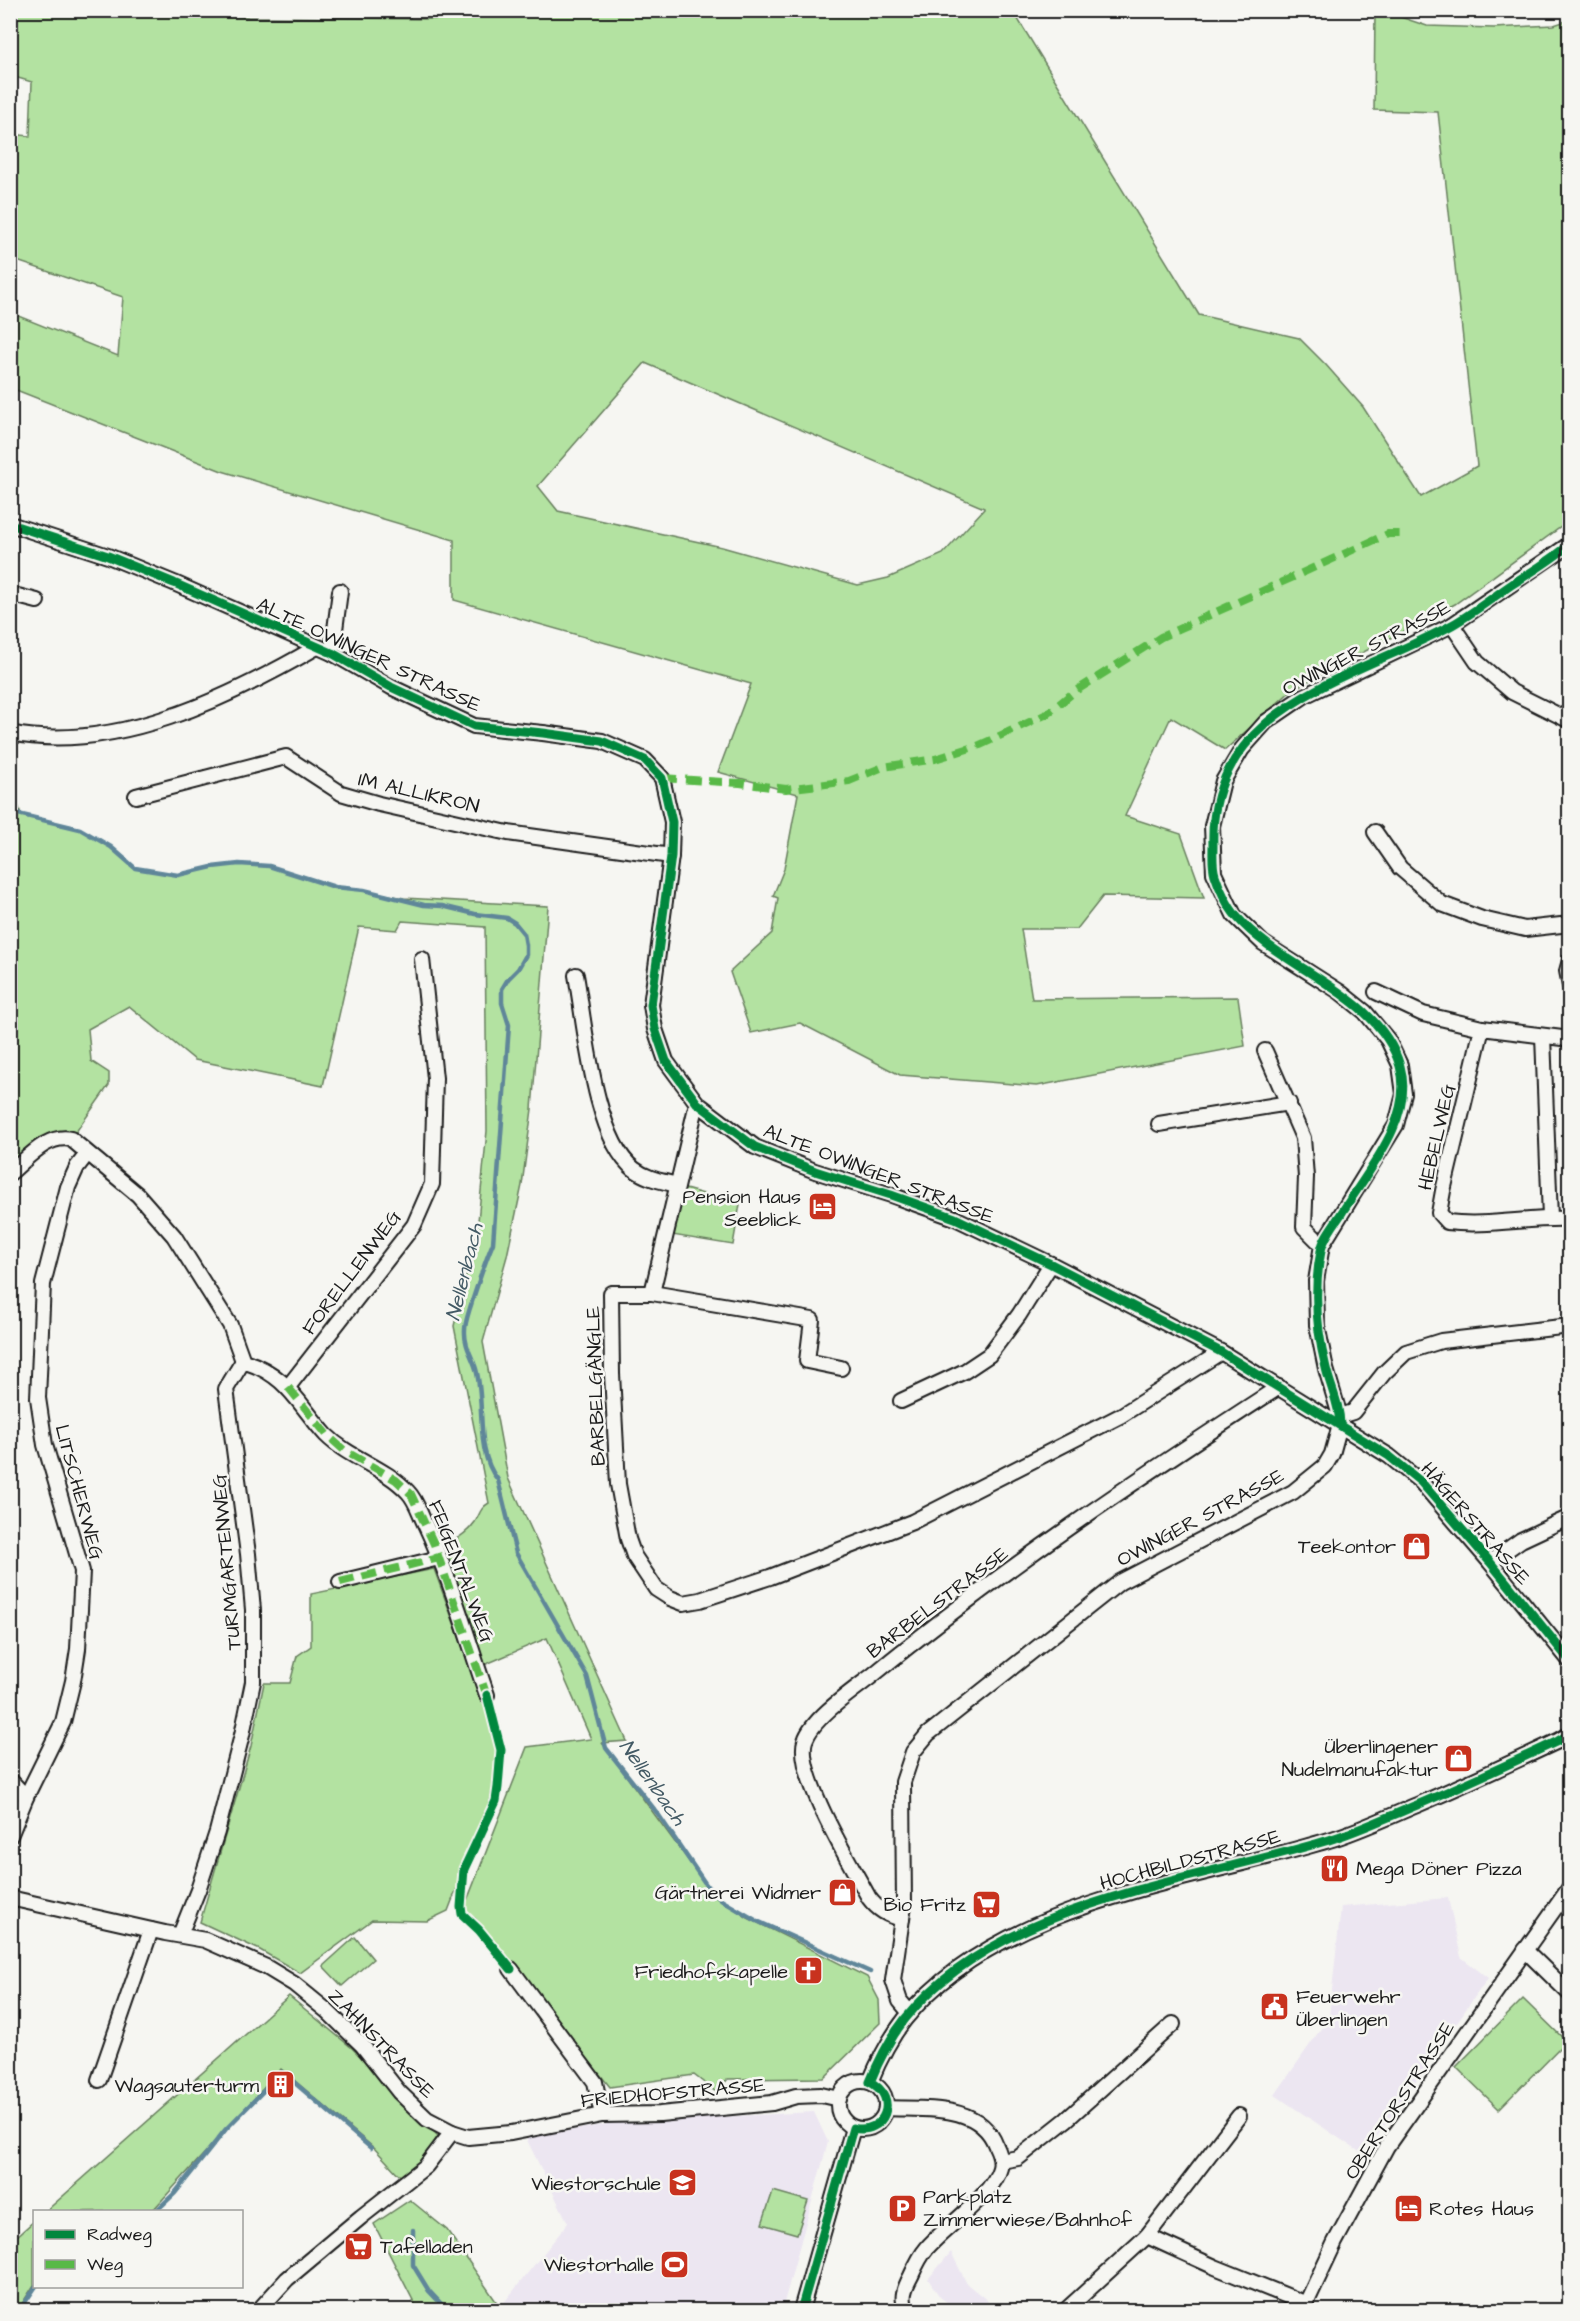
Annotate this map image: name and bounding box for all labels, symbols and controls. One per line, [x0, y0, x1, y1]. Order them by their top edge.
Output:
street label: ALTE OWINGER STRASSE [252, 591, 485, 719]
street label: OWINGER STRASSE [1277, 593, 1456, 703]
street label: IM ALLIKRON [355, 765, 482, 820]
street label: HEBELWEG [1411, 1081, 1463, 1193]
street label: ALTE OWINGER STRASSE [759, 1117, 998, 1231]
place label: Pension Haus Seeblick [683, 1183, 801, 1234]
hotel icon: Pension Haus Seeblick [806, 1191, 838, 1223]
street label: FORELLENWEG [296, 1204, 408, 1341]
water label: Nellenbach [438, 1219, 491, 1324]
street label: BARBELGÄNGLE [579, 1305, 613, 1466]
street label: LITSCHERWEG [48, 1421, 111, 1563]
street label: HÄGERSTRASSE [1414, 1456, 1537, 1591]
street label: OWINGER STRASSE [1112, 1462, 1289, 1574]
street label: TURMGARTENWEG [205, 1473, 249, 1651]
street label: FEIGENTALWEG [421, 1496, 501, 1647]
shop icon: Teekontor [1401, 1530, 1433, 1562]
place label: Teekontor [1298, 1533, 1396, 1561]
street label: BARBELSTRASSE [861, 1540, 1014, 1665]
water label: Nellenbach [612, 1733, 694, 1833]
place label: Überlingener Nudelmanufaktur [1282, 1733, 1438, 1784]
shop icon: Überlingener Nudelmanufaktur [1443, 1742, 1475, 1774]
street label: HOCHBILDSTRASSE [1097, 1822, 1284, 1898]
restaurant icon: Mega Döner Pizza [1319, 1852, 1351, 1884]
place label: Mega Döner Pizza [1356, 1855, 1522, 1884]
shop icon: Gärtnerei Widmer [826, 1876, 858, 1908]
place label: Gärtnerei Widmer [655, 1879, 821, 1907]
supermarket icon: Bio Fritz [971, 1888, 1003, 1920]
place label: Bio Fritz [884, 1891, 966, 1919]
church icon: Friedhofskapelle [793, 1955, 825, 1987]
place label: Friedhofskapelle [634, 1958, 788, 1986]
street label: ZAHNSTRASSE [322, 1983, 441, 2105]
place label: Feuerwehr Überlingen [1296, 1983, 1401, 2035]
public building icon: Feuerwehr Überlingen [1259, 1991, 1291, 2023]
street label: OBERTORSTRASSE [1338, 2016, 1462, 2185]
building icon: Wagsauterturm [264, 2069, 296, 2101]
street label: FRIEDHOFSTRASSE [580, 2071, 767, 2115]
place label: Wagsauterturm [115, 2072, 259, 2101]
school or university icon: Wiestorschule [666, 2167, 698, 2199]
place label: Wiestorschule [531, 2170, 661, 2198]
place label: Parkplatz Zimmerwiese/Bahnhof [923, 2183, 1132, 2234]
parking icon: Parkplatz Zimmerwiese/Bahnhof [886, 2192, 918, 2224]
hotel icon: Rotes Haus [1392, 2192, 1424, 2224]
place label: Rotes Haus [1429, 2195, 1534, 2223]
legend [33, 2210, 243, 2288]
text: Radweg [87, 2222, 152, 2248]
supermarket icon: Tafelladen [343, 2230, 375, 2262]
place label: Tafelladen [380, 2233, 473, 2261]
sports icon: Wiestorhalle [659, 2248, 691, 2280]
place label: Wiestorhalle [544, 2251, 654, 2279]
text: Weg [87, 2252, 123, 2278]

